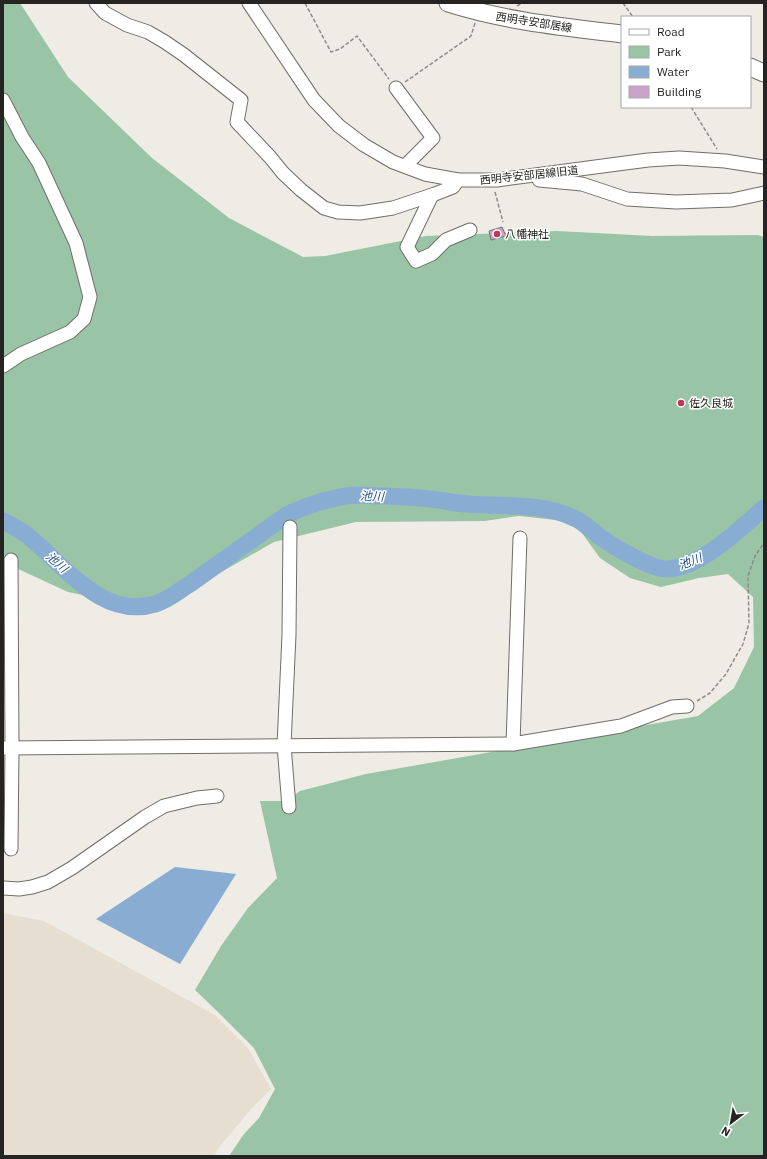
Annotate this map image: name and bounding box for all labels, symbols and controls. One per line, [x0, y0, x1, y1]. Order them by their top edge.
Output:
street label: 西明寺安部居線 [495, 9, 573, 35]
legend [621, 16, 751, 108]
text: Road [657, 24, 685, 39]
text: Park [657, 44, 682, 59]
text: Water [657, 64, 690, 79]
text: Building [657, 84, 702, 99]
street label: 西明寺安部居線旧道 [479, 163, 579, 187]
place label: 八幡神社 [505, 227, 549, 241]
marker: 八幡神社 [492, 229, 502, 239]
place label: 佐久良城 [689, 396, 733, 410]
marker: 佐久良城 [676, 398, 686, 408]
water label: 池川 [360, 488, 386, 504]
water label: 池川 [43, 548, 72, 577]
water label: 池川 [676, 549, 706, 572]
north arrow [711, 1103, 751, 1143]
text: N [719, 1124, 733, 1140]

